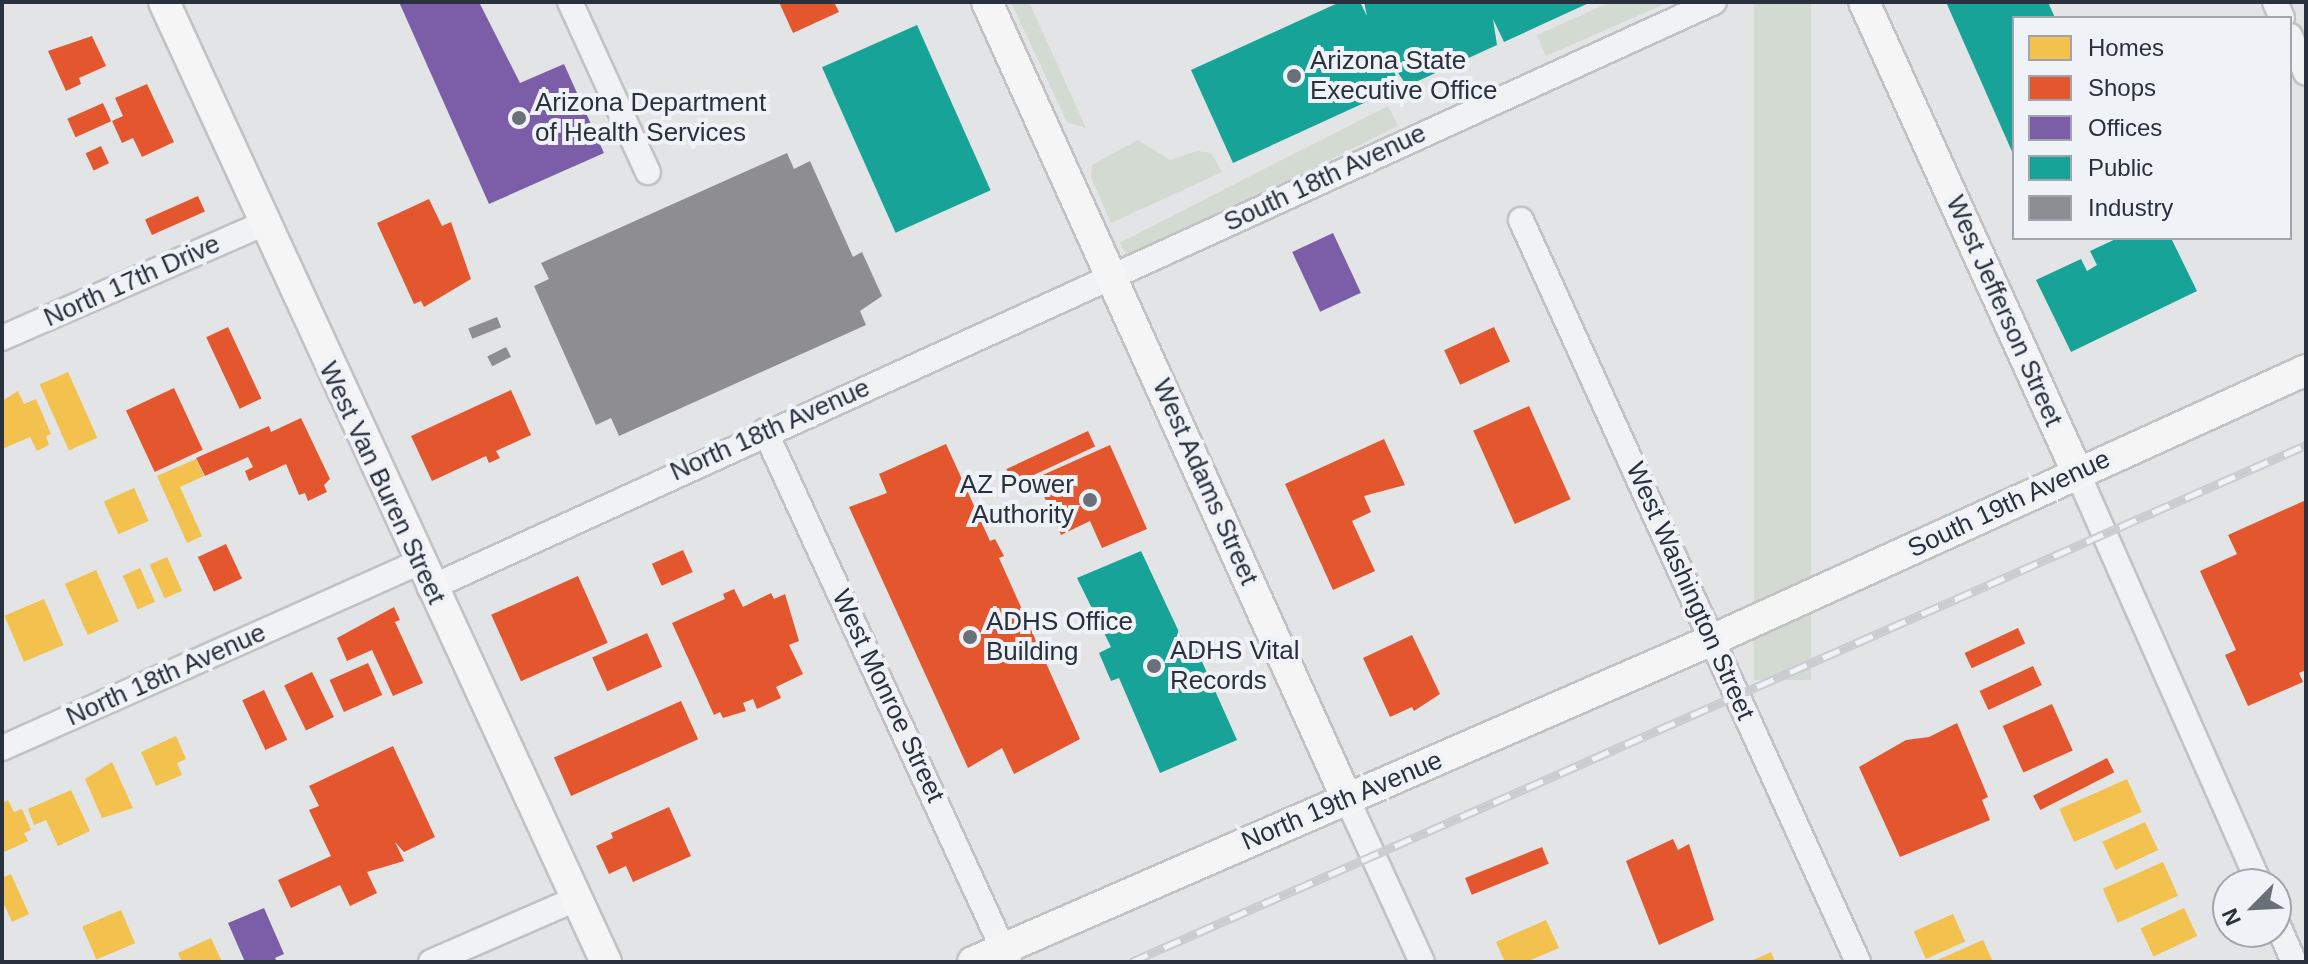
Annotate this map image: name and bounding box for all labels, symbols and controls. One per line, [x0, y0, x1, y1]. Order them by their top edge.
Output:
legend [2012, 16, 2292, 240]
text: Homes [2088, 34, 2164, 61]
place label: Arizona State Executive Office [1310, 45, 1497, 106]
marker: Arizona State Executive Office [1285, 67, 1303, 85]
text: Shops [2088, 74, 2156, 101]
place label: Arizona Department of Health Services [535, 87, 766, 148]
marker: Arizona Department of Health Services [510, 109, 528, 127]
text: Offices [2088, 114, 2162, 141]
street label: South 18th Avenue [1218, 117, 1432, 239]
text: Public [2088, 154, 2153, 181]
street label: West Jefferson Street [1939, 191, 2069, 431]
text: Industry [2088, 194, 2173, 221]
street label: North 17th Drive [39, 228, 225, 334]
street label: West Van Buren Street [312, 357, 452, 609]
street label: North 18th Avenue [665, 372, 875, 488]
street label: West Adams Street [1145, 374, 1265, 590]
street label: South 19th Avenue [1902, 443, 2116, 565]
street label: West Washington Street [1619, 457, 1761, 725]
place label: AZ Power Authority [960, 469, 1074, 530]
marker: AZ Power Authority [1081, 491, 1099, 509]
street label: West Monroe Street [825, 585, 951, 807]
place label: ADHS Office Building [986, 606, 1133, 668]
street label: North 18th Avenue [61, 617, 271, 733]
marker: ADHS Office Building [961, 628, 979, 646]
place label: ADHS Vital Records [1170, 635, 1300, 696]
marker: ADHS Vital Records [1145, 657, 1163, 675]
street label: North 19th Avenue [1236, 744, 1448, 858]
north arrow [2212, 868, 2292, 948]
text: N [2217, 905, 2246, 930]

